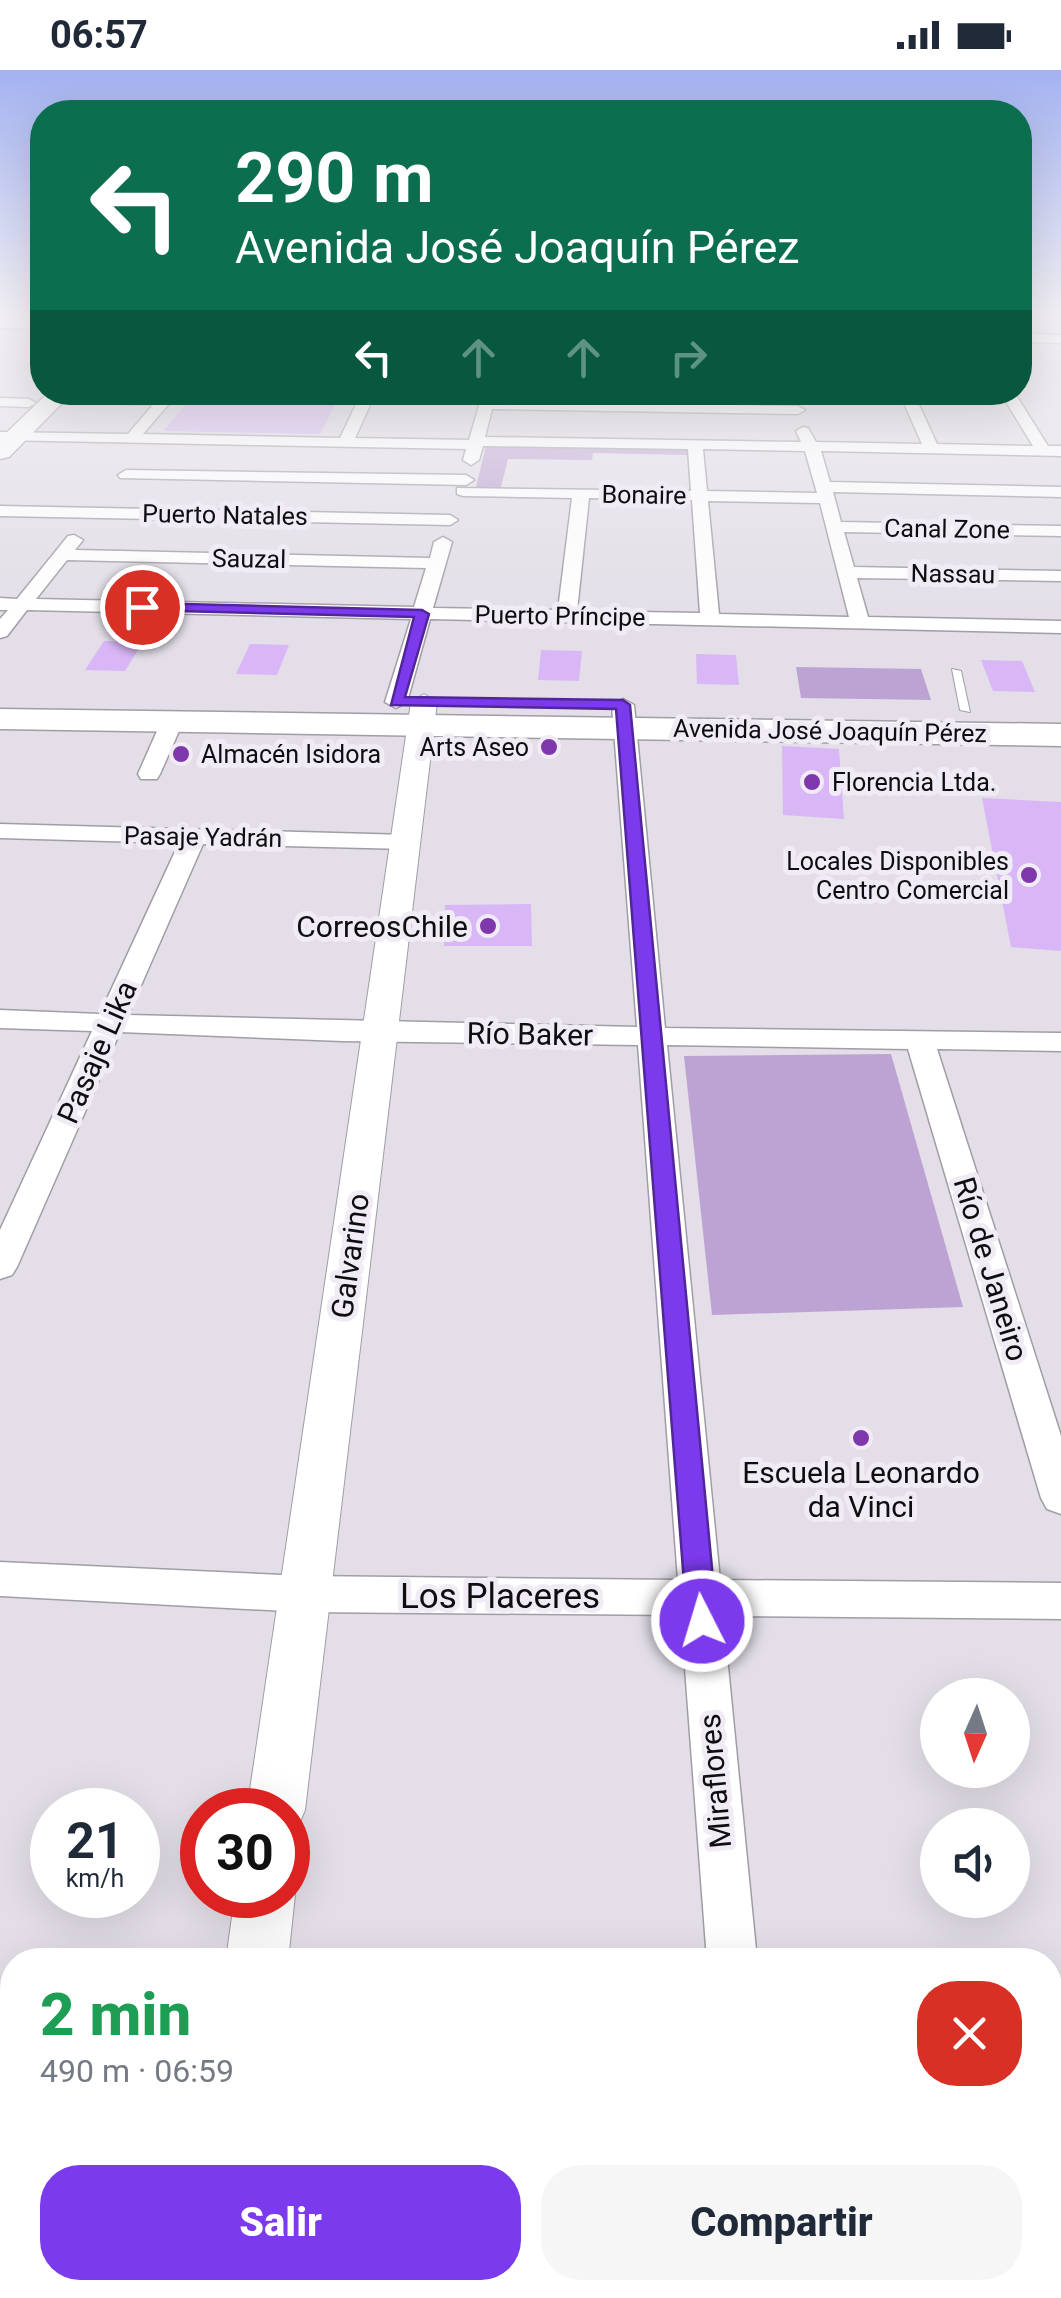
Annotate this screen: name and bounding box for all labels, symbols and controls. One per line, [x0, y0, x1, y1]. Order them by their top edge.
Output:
text: 06:57 [50, 13, 148, 57]
text: 290 m [235, 137, 434, 219]
icon: left [70, 140, 200, 270]
text: Avenida José Joaquín Pérez [235, 221, 800, 274]
icon: left [346, 330, 401, 385]
icon: ahead [451, 330, 506, 385]
icon: ahead [556, 330, 611, 385]
icon: right [661, 330, 716, 385]
street label: Bonaire [601, 480, 687, 510]
street label: Puerto Natales [142, 499, 308, 531]
street label: Canal Zone [884, 513, 1010, 545]
street label: Sauzal [212, 544, 286, 574]
street label: Nassau [910, 559, 996, 589]
pin [100, 565, 185, 650]
icon: arrive [115, 580, 170, 635]
street label: Puerto Príncipe [474, 600, 646, 632]
street label: Avenida José Joaquín Pérez [673, 714, 987, 748]
place label: Arts Aseo [420, 733, 529, 762]
marker: Arts Aseo [538, 736, 560, 758]
place label: Almacén Isidora [201, 740, 381, 769]
marker: Almacén Isidora [170, 743, 192, 765]
place label: Florencia Ltda. [832, 768, 996, 797]
marker: Florencia Ltda. [801, 771, 823, 793]
street label: Pasaje Yadrán [124, 821, 282, 853]
place label: Locales Disponibles Centro Comercial [786, 847, 1009, 905]
marker: Locales Disponibles Centro Comercial [1018, 864, 1040, 886]
place label: CorreosChile [296, 909, 468, 944]
marker: CorreosChile [477, 915, 499, 937]
street label: Pasaje Lika [50, 975, 144, 1129]
street label: Río Baker [466, 1015, 594, 1053]
street label: Río de Janeiro [946, 1173, 1036, 1365]
street label: Galvarino [324, 1191, 376, 1321]
marker: Escuela Leonardo da Vinci [850, 1427, 872, 1449]
place label: Escuela Leonardo da Vinci [742, 1455, 980, 1524]
position arrow [650, 1569, 754, 1673]
street label: Los Placeres [400, 1576, 600, 1617]
north arrow [920, 1678, 1030, 1788]
map controls [920, 1678, 1030, 1918]
street label: Miraflores [692, 1712, 738, 1850]
speed limit sign: 30 [180, 1788, 310, 1918]
button: sound [920, 1808, 1030, 1918]
text: 21 [66, 1812, 124, 1870]
text: km/h [66, 1864, 124, 1893]
text: 2 min [40, 1979, 191, 2050]
button: close [917, 1981, 1022, 2086]
text: 490 m · 06:59 [40, 2052, 234, 2090]
button: Salir [40, 2165, 521, 2280]
button: Compartir [541, 2165, 1022, 2280]

